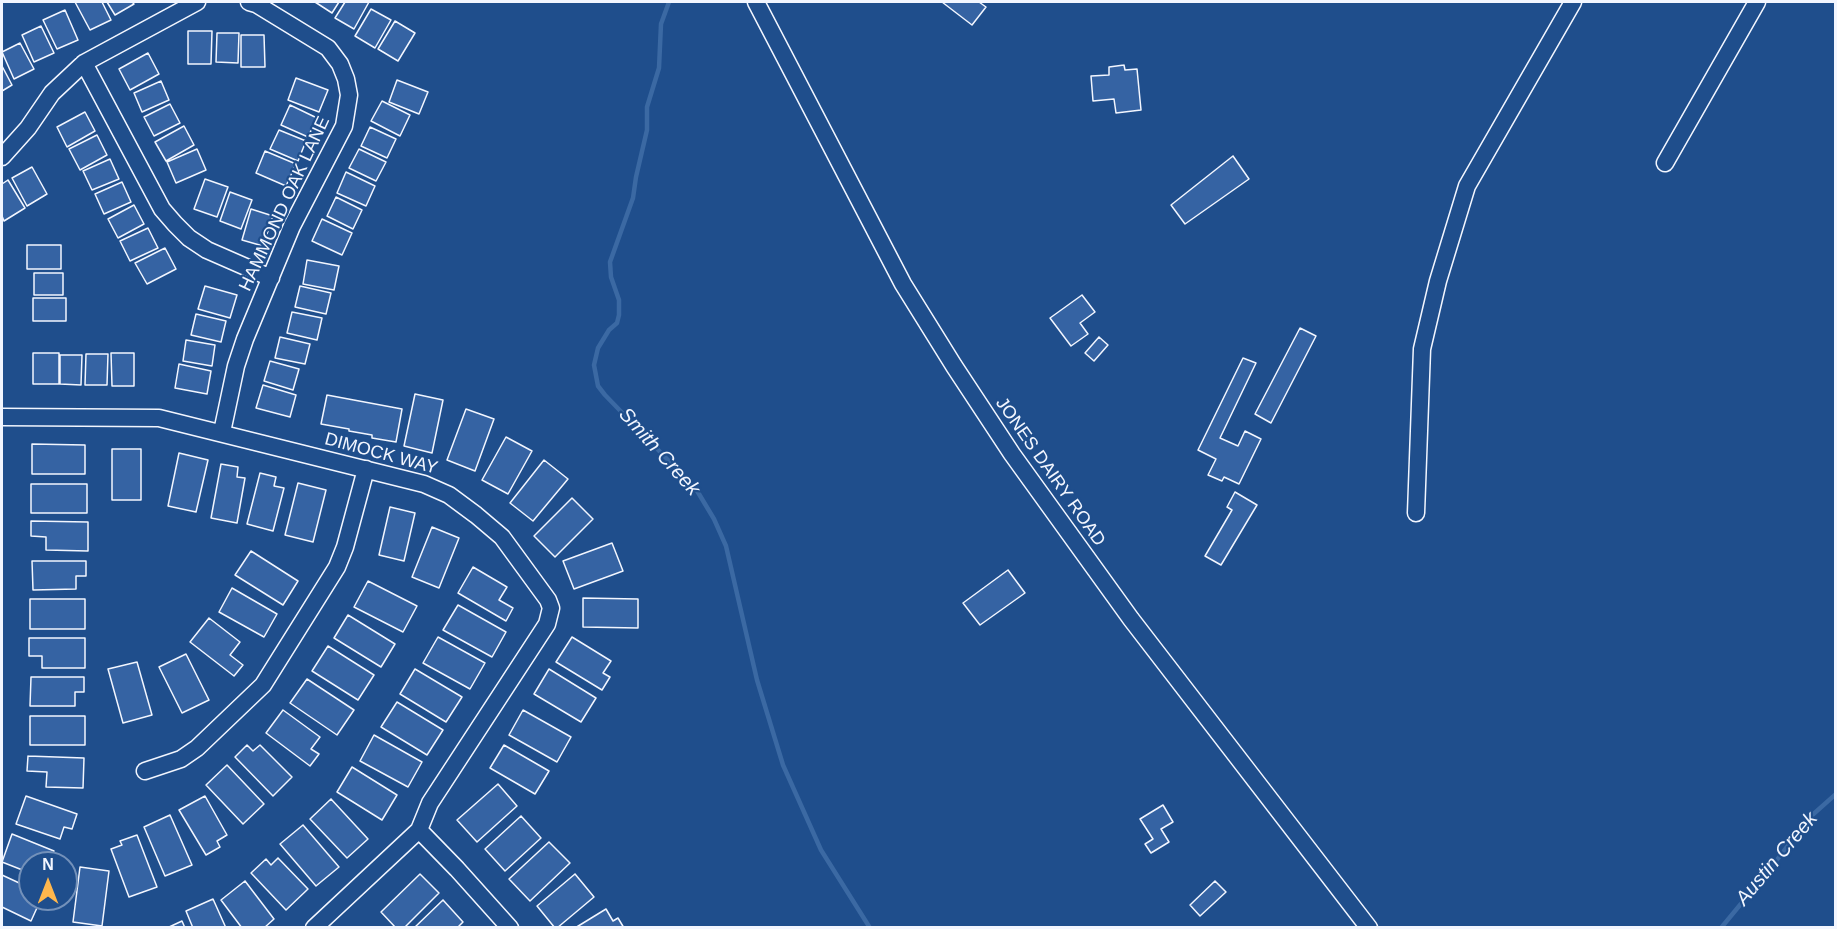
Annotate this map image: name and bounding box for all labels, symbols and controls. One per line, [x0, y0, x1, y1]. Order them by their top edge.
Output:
street label: HAMMOND OAK LANE [235, 113, 335, 295]
street label: JONES DAIRY ROAD [990, 393, 1110, 551]
water label: Smith Creek [613, 403, 705, 501]
street label: DIMOCK WAY [322, 429, 440, 479]
water label: Austin Creek [1731, 807, 1823, 911]
north arrow [18, 851, 78, 911]
text: N [42, 856, 54, 873]

